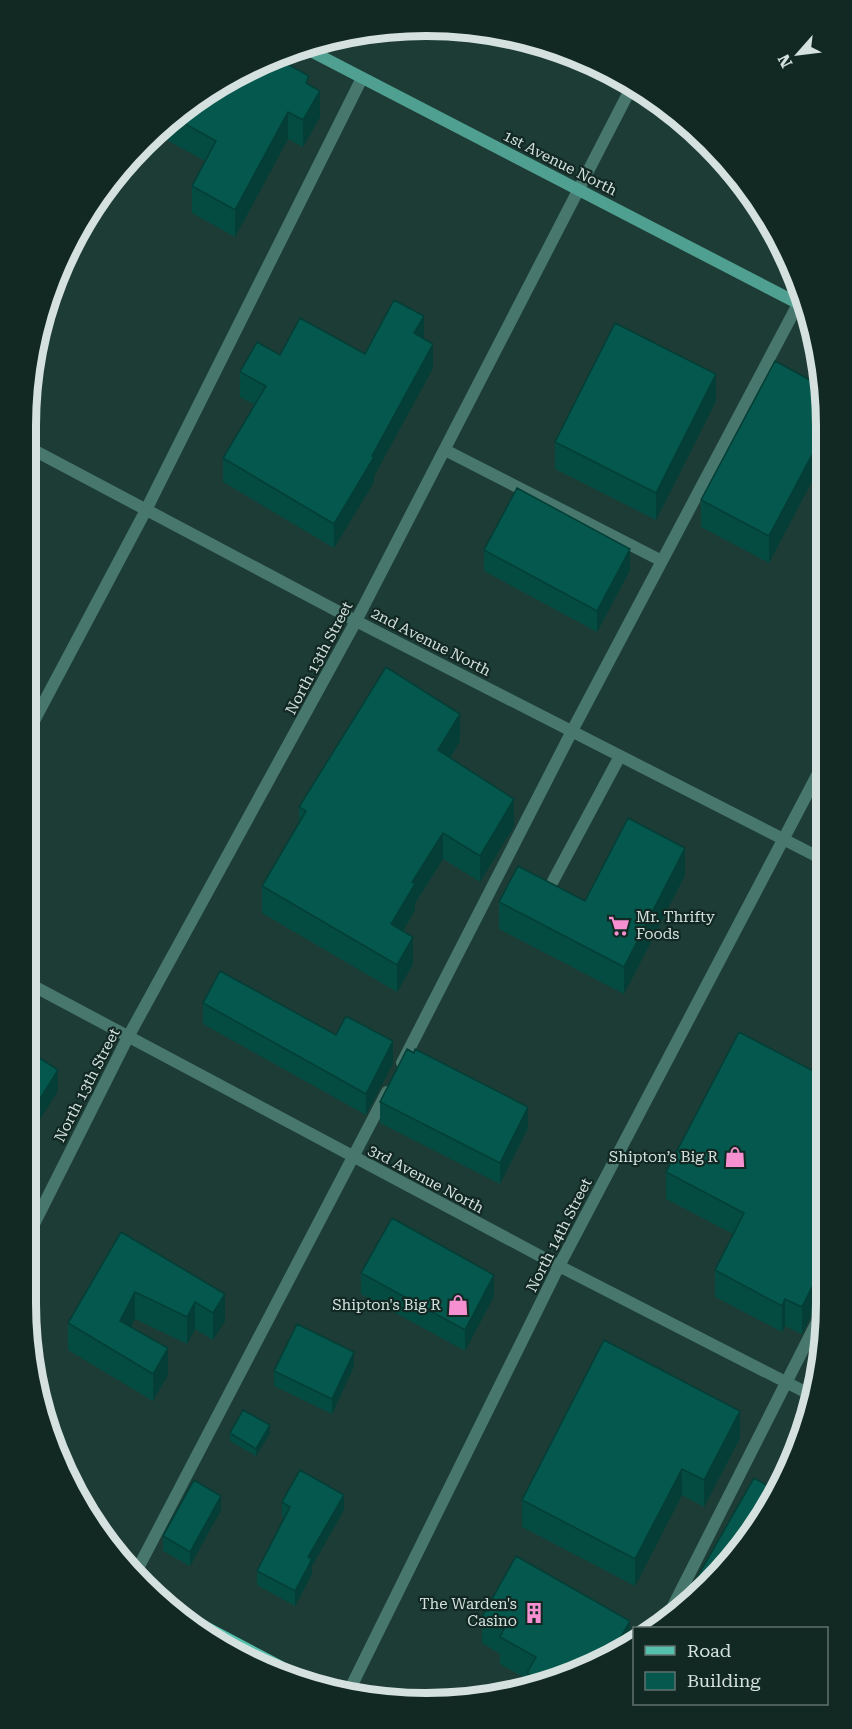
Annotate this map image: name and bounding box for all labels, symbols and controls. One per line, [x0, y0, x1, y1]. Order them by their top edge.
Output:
north arrow [768, 24, 828, 84]
text: N [774, 51, 796, 71]
street label: 1st Avenue North [500, 127, 620, 200]
street label: North 13th Street [282, 598, 357, 718]
street label: 2nd Avenue North [368, 604, 494, 680]
place label: Mr. Thrifty Foods [636, 908, 715, 943]
supermarket icon: Mr. Thrifty Foods [607, 914, 631, 938]
street label: North 13th Street [51, 1025, 124, 1145]
street label: 3rd Avenue North [365, 1141, 487, 1217]
shop icon: Shipton’s Big R [723, 1145, 747, 1169]
place label: Shipton’s Big R [609, 1148, 719, 1166]
street label: North 14th Street [523, 1175, 596, 1295]
shop icon: Shipton's Big R [446, 1293, 470, 1317]
place label: Shipton's Big R [332, 1296, 442, 1314]
place label: The Warden's Casino [420, 1595, 517, 1630]
building icon: The Warden's Casino [522, 1601, 546, 1625]
legend [633, 1627, 828, 1705]
text: Road [687, 1640, 732, 1661]
text: Building [687, 1670, 761, 1691]

